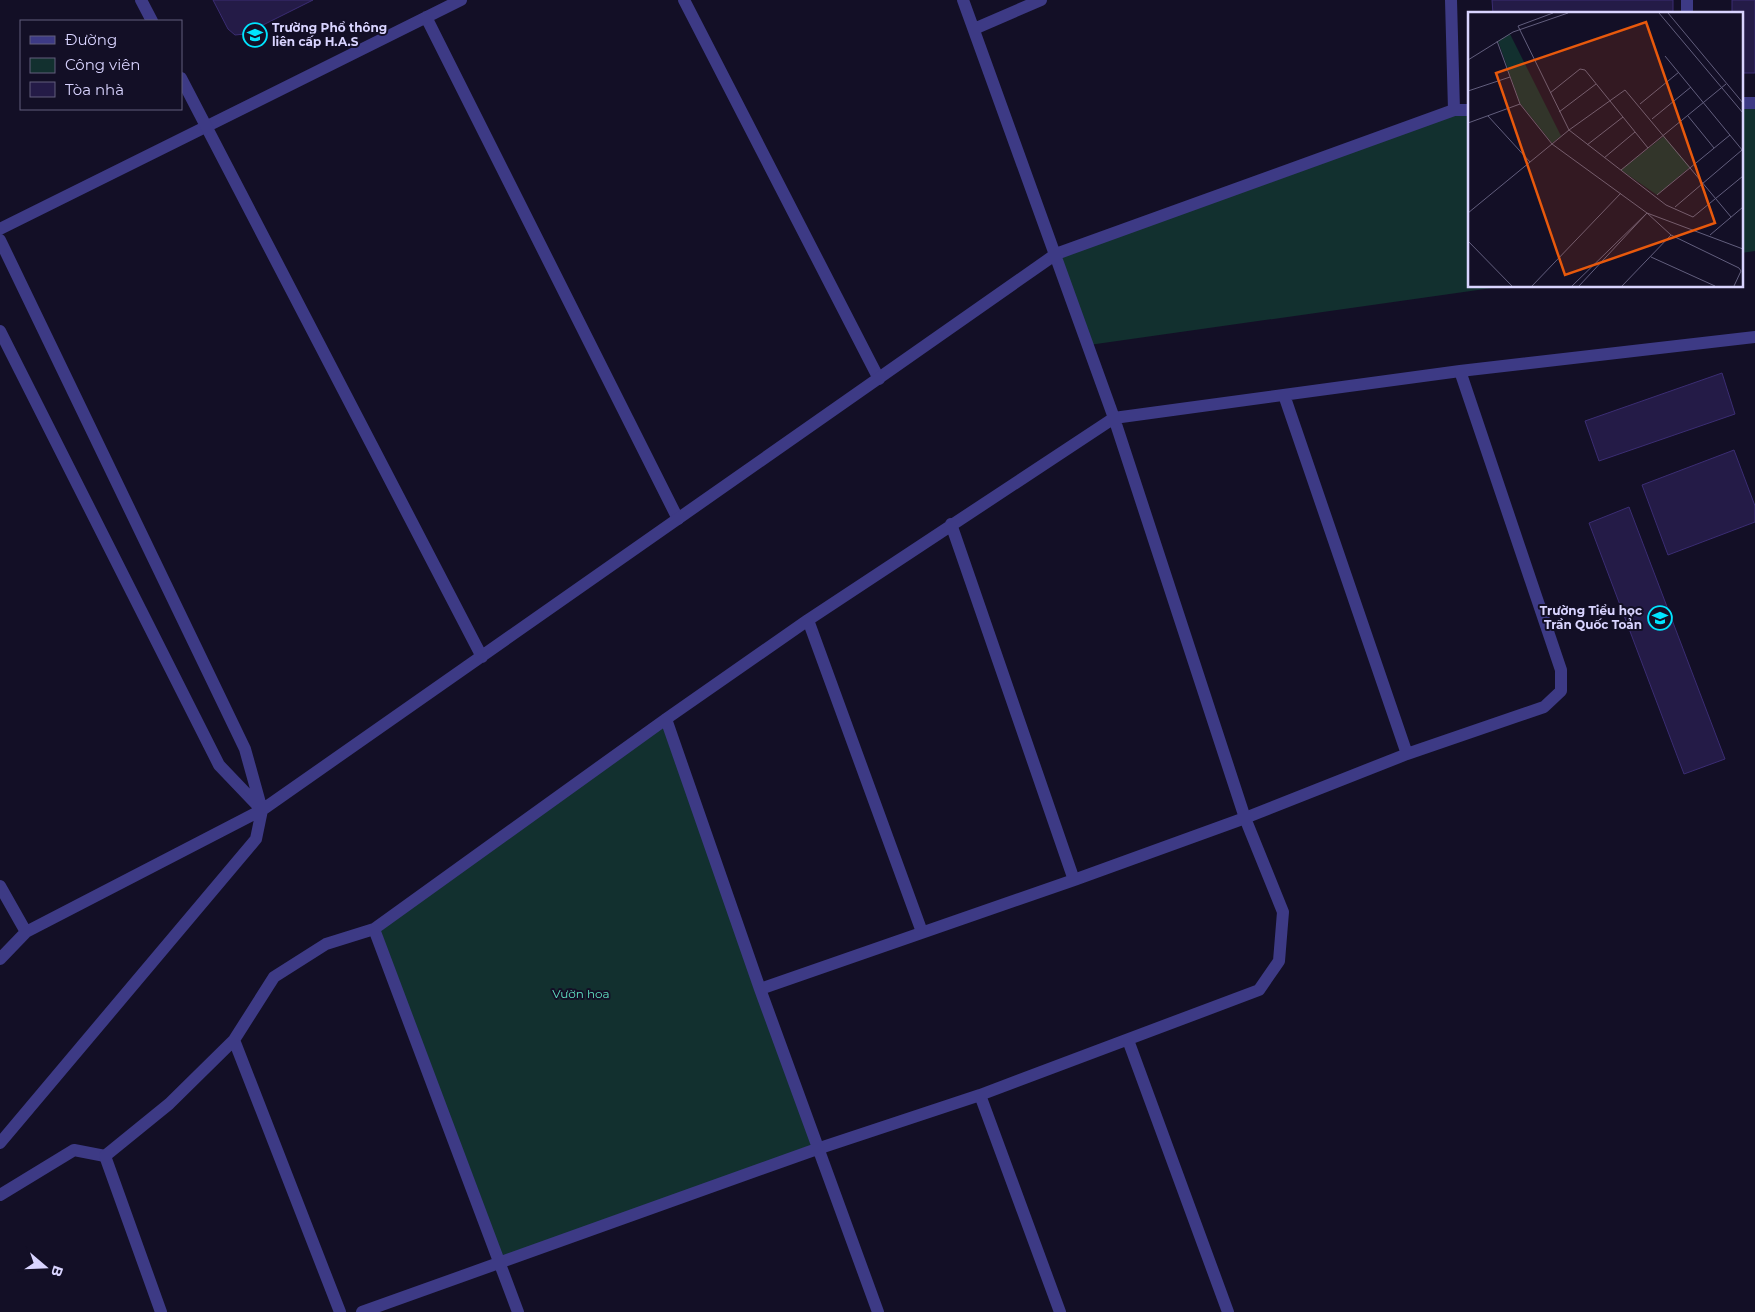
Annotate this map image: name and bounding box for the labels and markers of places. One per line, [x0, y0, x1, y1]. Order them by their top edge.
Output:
place label: Trường Phổ thông liên cấp H.A.S [272, 20, 387, 49]
school or university icon: Trường Phổ thông liên cấp H.A.S [242, 22, 268, 48]
place label: Trường Tiểu học Trần Quốc Toản [1540, 603, 1642, 632]
school or university icon: Trường Tiểu học Trần Quốc Toản [1647, 605, 1673, 631]

